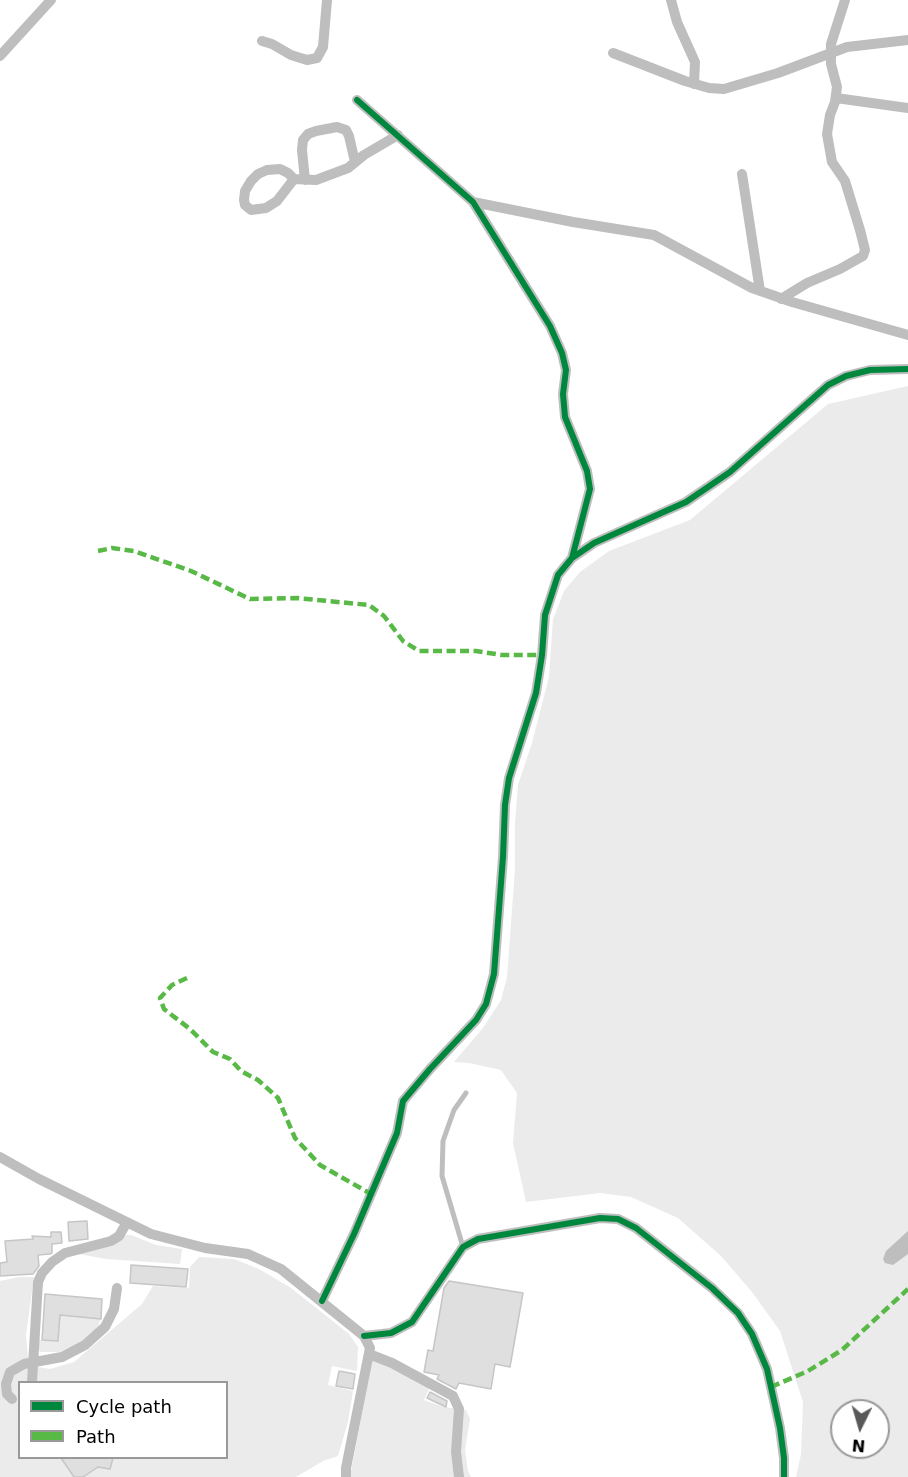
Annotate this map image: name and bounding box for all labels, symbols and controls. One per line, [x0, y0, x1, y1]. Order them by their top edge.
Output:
legend [18, 1381, 228, 1459]
text: Cycle path [76, 1396, 172, 1417]
north arrow [830, 1399, 890, 1459]
text: Path [76, 1426, 116, 1447]
text: N [851, 1435, 866, 1455]

